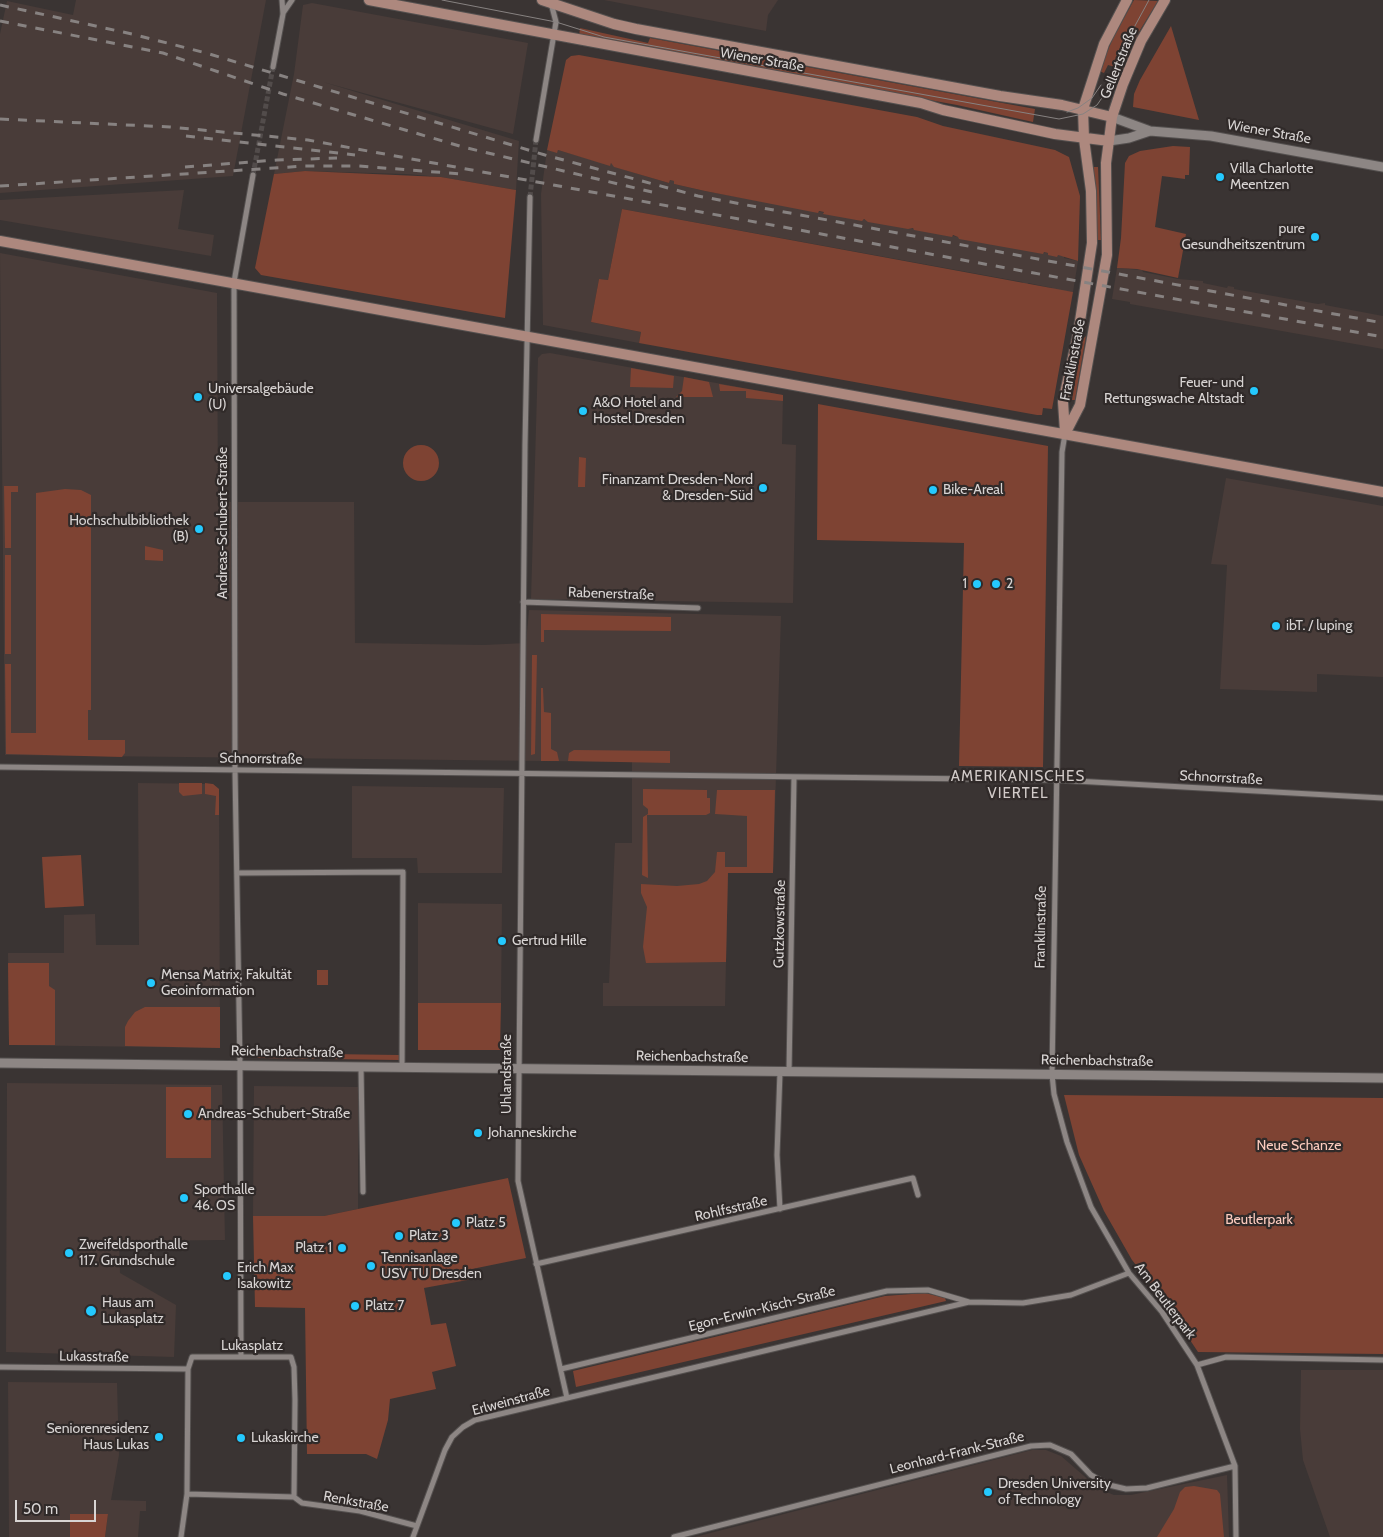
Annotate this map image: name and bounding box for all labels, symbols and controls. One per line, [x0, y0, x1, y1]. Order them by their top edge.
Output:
street label: Gellertstraße [1097, 25, 1141, 101]
street label: Wiener Straße [719, 44, 805, 76]
street label: Wiener Straße [1226, 116, 1312, 148]
place label: Villa Charlotte Meentzen [1230, 161, 1313, 193]
marker: Villa Charlotte Meentzen [1214, 171, 1226, 183]
place label: pure Gesundheitszentrum [1181, 221, 1305, 253]
marker: pure Gesundheitszentrum [1309, 231, 1321, 243]
street label: Franklinstraße [1057, 318, 1089, 402]
place label: Feuer- und Rettungswache Altstadt [1104, 375, 1244, 408]
place label: Universalgebäude (U) [208, 381, 314, 414]
marker: Feuer- und Rettungswache Altstadt [1248, 385, 1260, 397]
marker: Universalgebäude (U) [192, 391, 204, 403]
place label: A&O Hotel and Hostel Dresden [593, 395, 685, 428]
marker: A&O Hotel and Hostel Dresden [577, 405, 589, 417]
street label: Andreas-Schubert-Straße [215, 447, 231, 599]
place label: Finanzamt Dresden-Nord & Dresden-Süd [602, 472, 753, 504]
marker: Finanzamt Dresden-Nord & Dresden-Süd [757, 482, 769, 494]
place label: Bike-Areal [943, 482, 1003, 498]
marker: Bike-Areal [927, 484, 939, 496]
place label: Hochschulbibliothek (B) [69, 513, 189, 546]
marker: Hochschulbibliothek (B) [193, 523, 205, 535]
place label: 1 [962, 576, 967, 592]
place label: 2 [1006, 576, 1013, 592]
marker: 1 [971, 578, 983, 590]
marker: 2 [990, 578, 1002, 590]
street label: Rabenerstraße [568, 584, 654, 604]
place label: ibT. / luping [1286, 618, 1352, 634]
marker: ibT. / luping [1270, 620, 1282, 632]
street label: Schnorrstraße [219, 750, 303, 768]
street label: Schnorrstraße [1179, 767, 1263, 789]
district label: AMERIKANISCHES VIERTEL [949, 768, 1087, 803]
street label: Gutzkowstraße [771, 880, 789, 968]
street label: Franklinstraße [1032, 886, 1050, 968]
place label: Gertrud Hille [512, 933, 587, 949]
marker: Gertrud Hille [496, 935, 508, 947]
place label: Mensa Matrix, Fakultät Geoinformation [161, 967, 292, 1000]
marker: Mensa Matrix, Fakultät Geoinformation [145, 977, 157, 989]
street label: Uhlandstraße [499, 1034, 515, 1114]
street label: Reichenbachstraße [231, 1043, 343, 1061]
street label: Reichenbachstraße [636, 1048, 748, 1066]
street label: Reichenbachstraße [1041, 1052, 1153, 1070]
place label: Andreas-Schubert-Straße [198, 1106, 350, 1122]
marker: Andreas-Schubert-Straße [182, 1108, 194, 1120]
place label: Johanneskirche [488, 1125, 577, 1141]
marker: Johanneskirche [472, 1127, 484, 1139]
park label: Neue Schanze [1257, 1138, 1341, 1154]
place label: Sporthalle 46. OS [194, 1182, 255, 1214]
marker: Sporthalle 46. OS [178, 1192, 190, 1204]
street label: Rohlfsstraße [693, 1192, 769, 1226]
park label: Beutlerpark [1225, 1212, 1293, 1228]
place label: Platz 5 [466, 1215, 506, 1231]
marker: Platz 5 [450, 1217, 462, 1229]
place label: Platz 3 [409, 1228, 449, 1244]
marker: Platz 3 [393, 1230, 405, 1242]
place label: Zweifeldsporthalle 117. Grundschule [79, 1237, 188, 1270]
place label: Platz 1 [295, 1240, 332, 1256]
marker: Platz 1 [336, 1242, 348, 1254]
marker: Zweifeldsporthalle 117. Grundschule [63, 1247, 75, 1259]
place label: Tennisanlage USV TU Dresden [381, 1250, 482, 1282]
street label: Am Beutlerpark [1131, 1259, 1199, 1343]
place label: Erich Max Isakowitz [237, 1260, 294, 1292]
marker: Tennisanlage USV TU Dresden [365, 1260, 377, 1272]
marker: Erich Max Isakowitz [221, 1270, 233, 1282]
street label: Egon-Erwin-Kisch-Straße [687, 1283, 837, 1335]
place label: Haus am Lukasplatz [102, 1295, 164, 1328]
place label: Platz 7 [365, 1298, 404, 1314]
marker: Platz 7 [349, 1300, 361, 1312]
marker: Haus am Lukasplatz [84, 1304, 98, 1318]
street label: Lukasplatz [221, 1338, 283, 1354]
street label: Lukasstraße [59, 1348, 129, 1366]
street label: Erlweinstraße [470, 1383, 552, 1419]
place label: Seniorenresidenz Haus Lukas [46, 1421, 149, 1454]
street label: Leonhard-Frank-Straße [888, 1428, 1026, 1478]
place label: Lukaskirche [251, 1430, 319, 1446]
marker: Seniorenresidenz Haus Lukas [153, 1431, 165, 1443]
marker: Lukaskirche [235, 1432, 247, 1444]
place label: Dresden University of Technology [998, 1476, 1111, 1508]
marker: Dresden University of Technology [982, 1486, 994, 1498]
street label: Renkstraße [322, 1488, 390, 1516]
scale bar [18, 1490, 99, 1522]
text: 50 m [23, 1500, 58, 1518]

